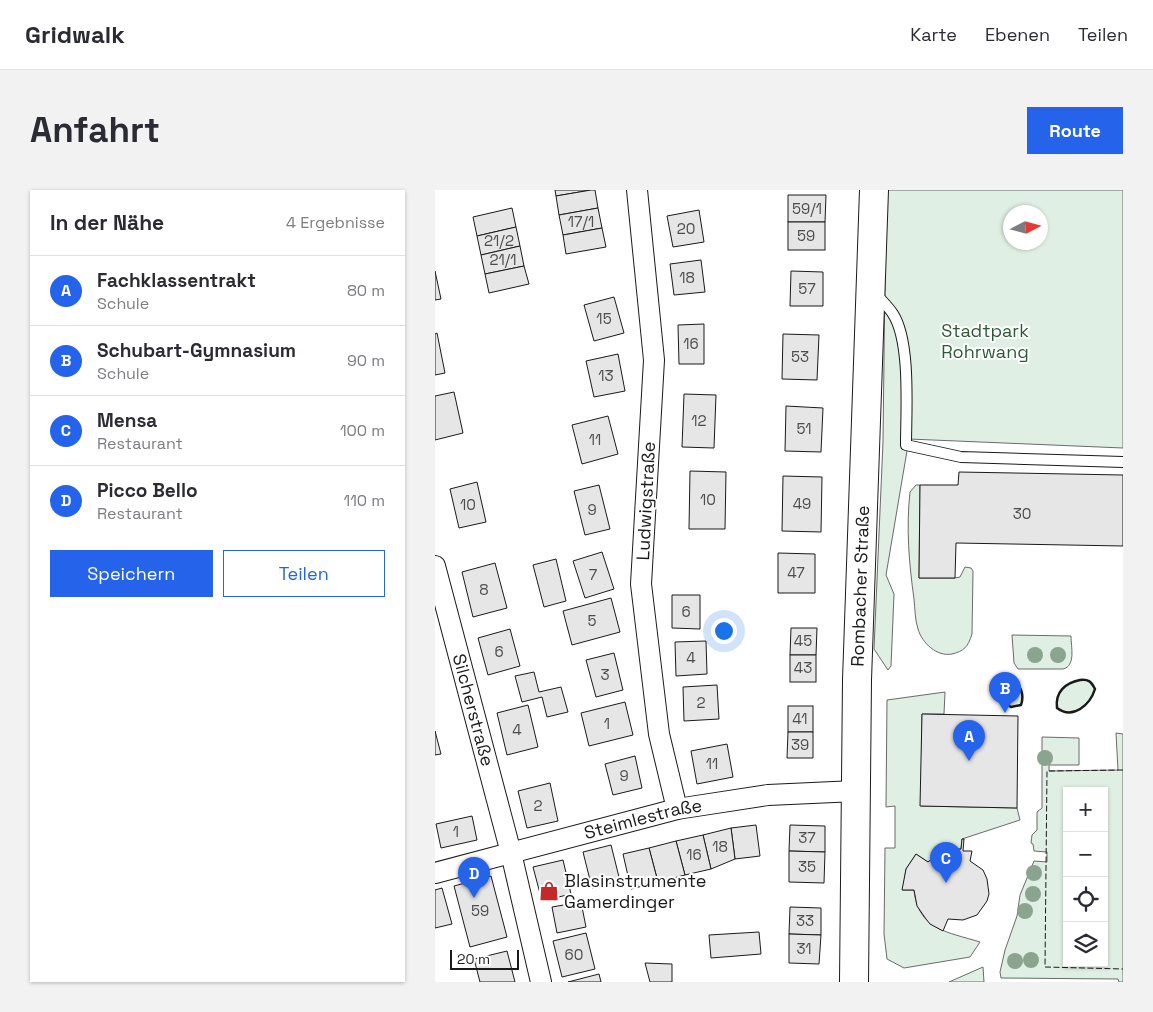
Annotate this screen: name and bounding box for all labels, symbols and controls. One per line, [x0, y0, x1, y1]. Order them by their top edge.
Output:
text: Gridwalk [25, 19, 125, 50]
text: Karte [910, 23, 957, 46]
text: Ebenen [985, 23, 1050, 46]
text: Teilen [1078, 23, 1128, 46]
button: Route [1027, 107, 1123, 154]
text: Anfahrt [30, 108, 160, 152]
house number: 59/1 [792, 199, 822, 218]
north arrow [1003, 205, 1048, 250]
text: In der Nähe [50, 209, 164, 236]
text: 4 Ergebnisse [286, 212, 385, 233]
house number: 17/1 [568, 212, 594, 231]
house number: 20 [677, 219, 695, 238]
house number: 59 [797, 226, 815, 245]
house number: 21/2 [484, 231, 514, 250]
house number: 21/1 [489, 250, 517, 269]
text: Fachklassentrakt [97, 268, 256, 293]
house number: 18 [679, 268, 695, 287]
house number: 57 [798, 279, 816, 298]
text: A [61, 280, 71, 301]
text: 80 m [347, 280, 385, 301]
text: Schule [97, 293, 149, 314]
house number: 15 [596, 309, 612, 328]
park label: Stadtpark Rohrwang [941, 319, 1029, 363]
house number: 16 [683, 334, 699, 353]
text: Schubart-Gymnasium [97, 338, 296, 363]
house number: 53 [791, 347, 809, 366]
text: B [61, 350, 71, 371]
text: 90 m [347, 350, 385, 371]
text: Schule [97, 363, 149, 384]
house number: 13 [598, 366, 614, 385]
text: Mensa [97, 408, 157, 433]
house number: 12 [691, 411, 707, 430]
house number: 51 [796, 419, 812, 438]
text: C [61, 420, 71, 441]
text: 100 m [340, 420, 385, 441]
house number: 11 [589, 430, 601, 449]
text: Restaurant [97, 433, 183, 454]
street label: Ludwigstraße [631, 441, 660, 561]
text: Picco Bello [97, 478, 198, 503]
text: D [61, 490, 71, 511]
text: 110 m [343, 490, 385, 511]
house number: 10 [700, 490, 716, 509]
house number: 49 [793, 494, 811, 513]
house number: 10 [460, 495, 476, 514]
house number: 9 [587, 500, 597, 519]
text: Restaurant [97, 503, 183, 524]
house number: 30 [1013, 504, 1031, 523]
street label: Rombacher Straße [845, 505, 874, 667]
button: Speichern [50, 550, 213, 597]
button: Teilen [223, 550, 385, 597]
house number: 47 [787, 563, 805, 582]
house number: 7 [589, 565, 597, 584]
house number: 8 [479, 580, 489, 599]
house number: 6 [681, 602, 691, 621]
house number: 5 [588, 611, 597, 630]
your location [711, 618, 737, 644]
house number: 45 [794, 631, 812, 650]
house number: 6 [494, 642, 504, 661]
house number: 4 [686, 648, 696, 667]
street label: Silcherstraße [448, 651, 500, 769]
house number: 43 [794, 658, 812, 677]
house number: 3 [600, 665, 610, 684]
pin: B [989, 672, 1021, 713]
house number: 2 [696, 693, 706, 712]
house number: 41 [792, 709, 808, 728]
house number: 1 [604, 714, 610, 733]
house number: 4 [512, 720, 522, 739]
pin: A [953, 720, 985, 761]
house number: 39 [791, 735, 809, 754]
house number: 11 [706, 754, 718, 773]
house number: 9 [619, 766, 629, 785]
map controls [1063, 787, 1108, 967]
button: + [1063, 787, 1108, 832]
street label: Steimlestraße [581, 793, 704, 844]
house number: 2 [533, 796, 543, 815]
house number: 1 [453, 822, 459, 841]
house number: 37 [798, 828, 816, 847]
button: − [1063, 832, 1108, 877]
house number: 18 [712, 837, 728, 856]
pin: C [930, 842, 962, 883]
house number: 16 [686, 845, 702, 864]
pin: D [458, 857, 490, 898]
house number: 35 [798, 857, 816, 876]
place label: Blasinstrumente Gamerdinger [564, 869, 706, 913]
button: locate [1063, 877, 1108, 922]
shop icon: Blasinstrumente Gamerdinger [538, 880, 560, 902]
house number: 59 [471, 901, 489, 920]
house number: 33 [796, 911, 814, 930]
button: layers [1063, 922, 1108, 967]
house number: 31 [796, 939, 812, 958]
house number: 60 [565, 945, 583, 964]
scale bar [450, 947, 519, 970]
text: 20 m [457, 950, 490, 968]

